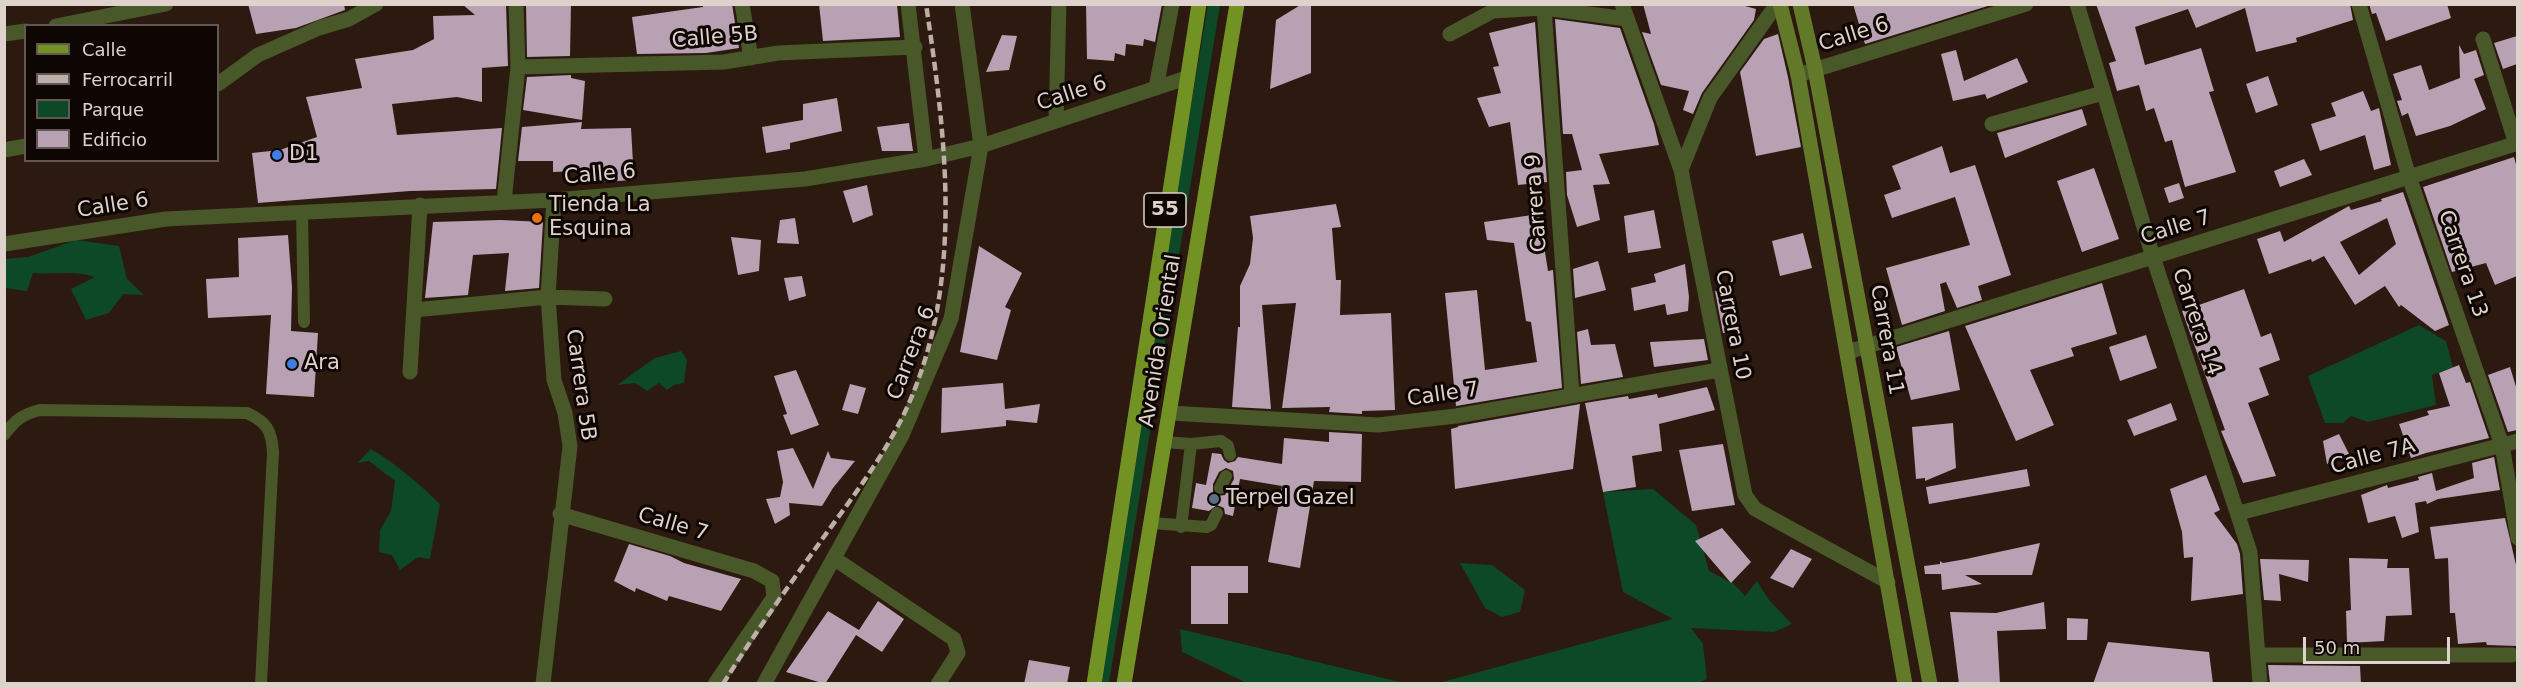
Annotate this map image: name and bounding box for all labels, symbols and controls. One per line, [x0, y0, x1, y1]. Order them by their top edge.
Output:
street label: Calle 6 [1816, 12, 1892, 58]
street label: Calle 5B [671, 22, 759, 54]
legend [24, 24, 219, 162]
text: Calle [82, 39, 127, 60]
text: Ferrocarril [82, 69, 173, 90]
street label: Calle 6 [1034, 71, 1110, 117]
text: Parque [82, 99, 144, 120]
text: Edificio [82, 129, 147, 150]
place label: D1 [289, 142, 319, 168]
marker: D1 [270, 148, 284, 162]
street label: Carrera 9 [1521, 153, 1553, 253]
street label: Calle 6 [563, 159, 637, 191]
street label: Calle 6 [75, 188, 151, 224]
place label: Tienda La Esquina [549, 193, 651, 243]
road number: 55 [1144, 193, 1186, 227]
street label: Calle 7 [2138, 205, 2214, 251]
street label: Carrera 13 [2432, 207, 2492, 321]
marker: Tienda La Esquina [530, 211, 544, 225]
street label: Avenida Oriental [1135, 253, 1187, 429]
street label: Carrera 14 [2166, 265, 2226, 379]
street label: Carrera 10 [1709, 268, 1755, 382]
street label: Carrera 11 [1864, 283, 1908, 397]
street label: Carrera 6 [883, 303, 941, 403]
street label: Carrera 5B [560, 327, 600, 443]
place label: Ara [304, 351, 340, 377]
marker: Ara [285, 357, 299, 371]
street label: Calle 7 [1406, 378, 1480, 412]
street label: Calle 7A [2328, 434, 2418, 480]
place label: Terpel Gazel [1226, 486, 1354, 512]
marker: Terpel Gazel [1207, 492, 1221, 506]
street label: Calle 7 [635, 503, 711, 547]
scale bar [2306, 625, 2453, 663]
text: 50 m [2314, 637, 2360, 658]

